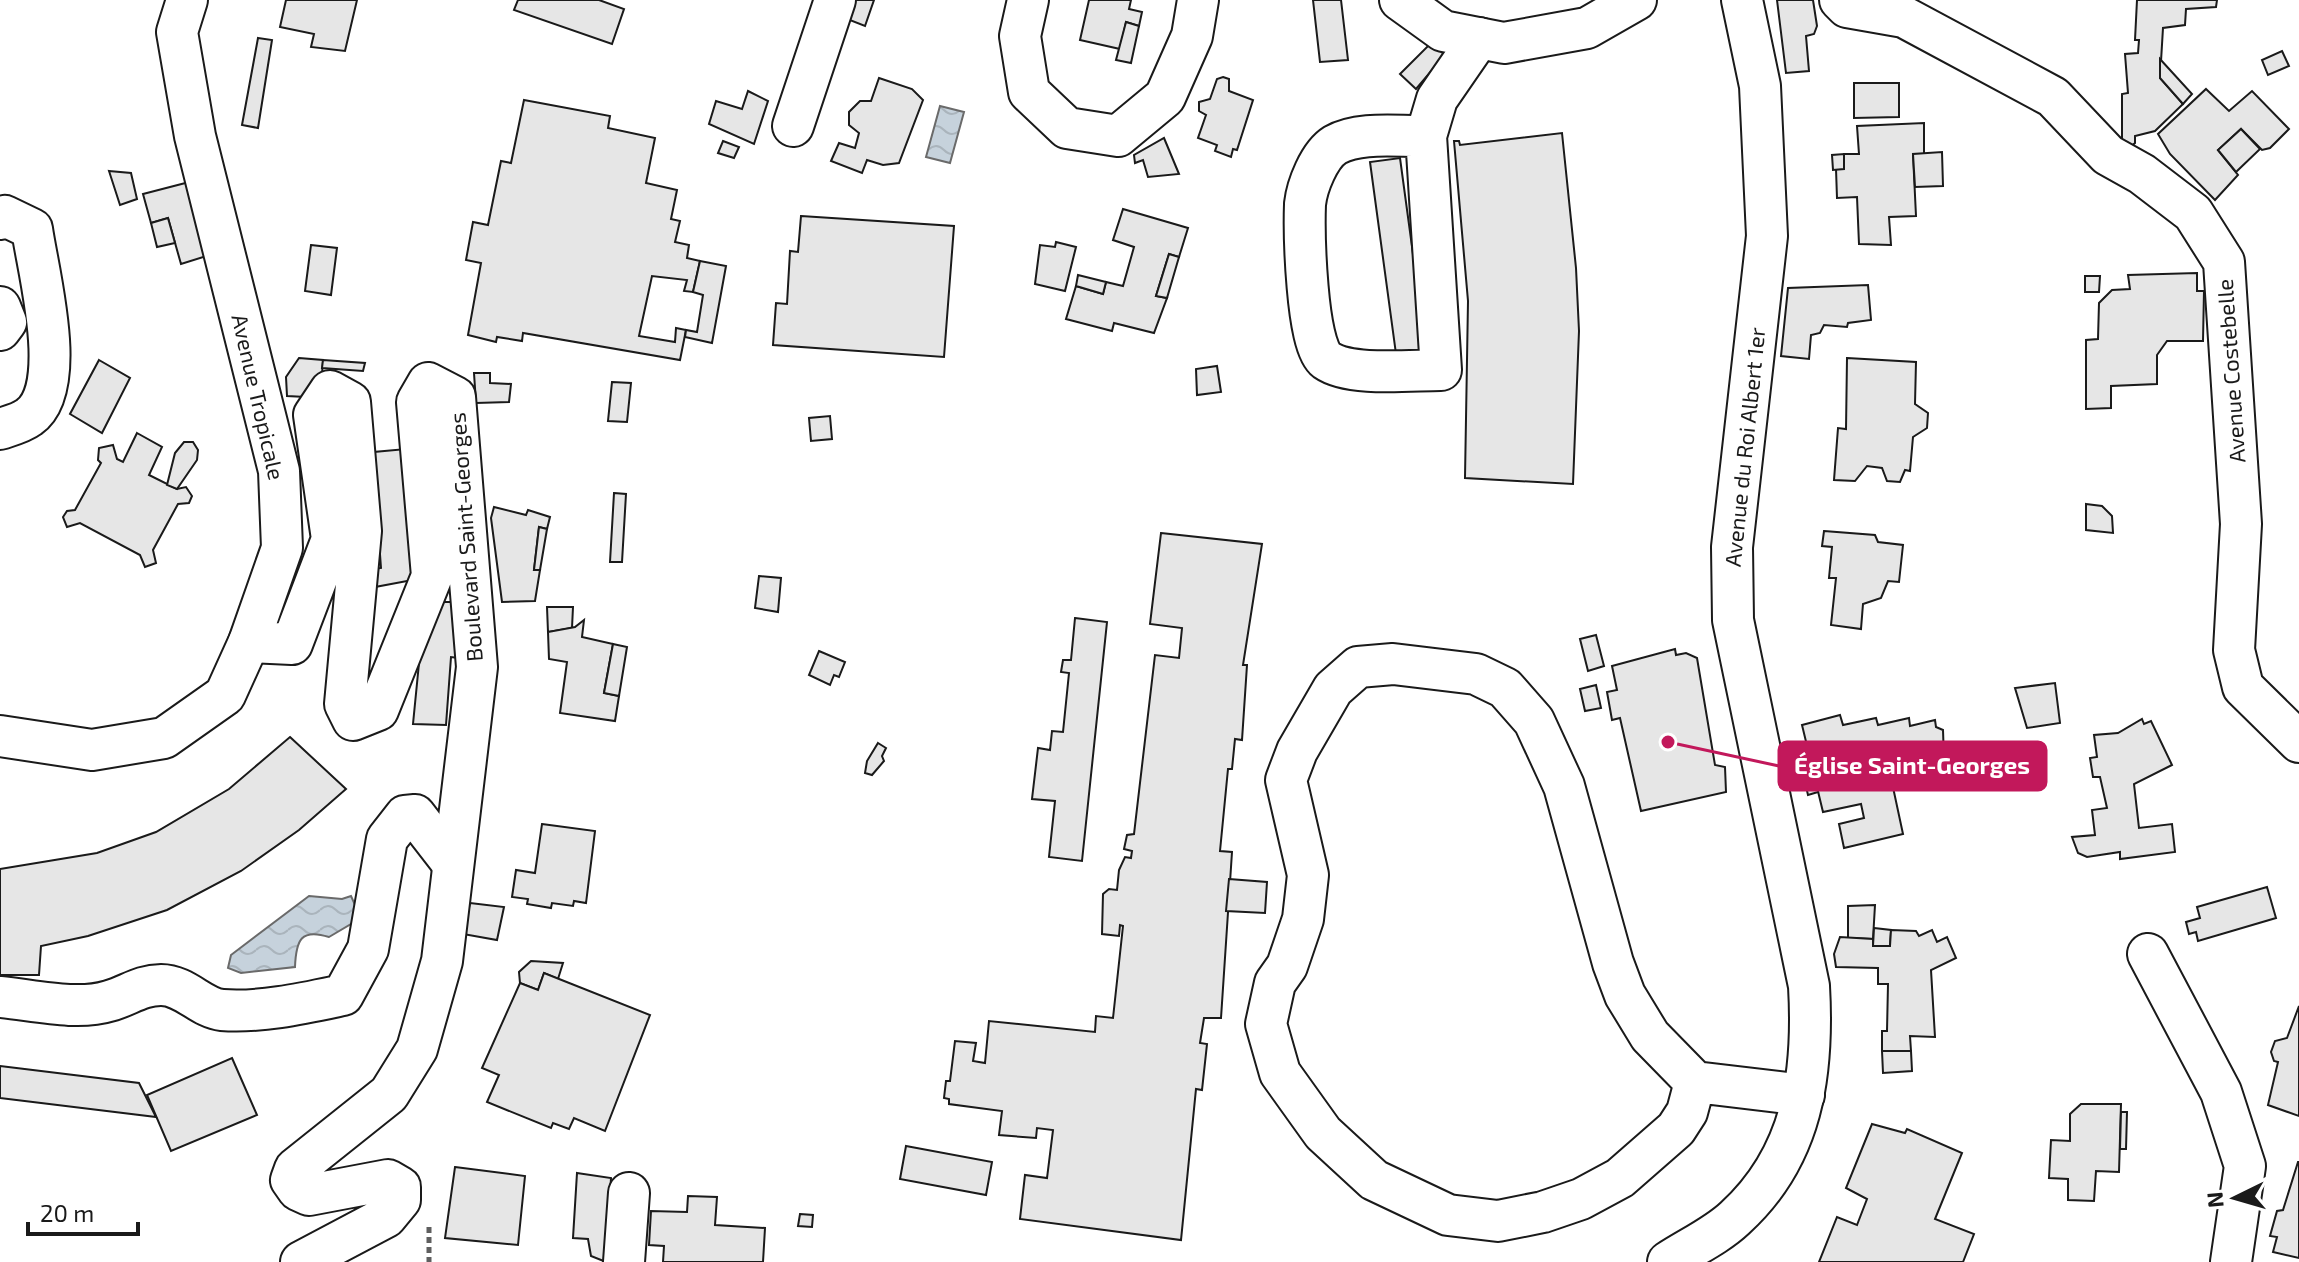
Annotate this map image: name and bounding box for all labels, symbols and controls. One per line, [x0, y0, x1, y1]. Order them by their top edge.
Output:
street label: Avenue Costebelle [2211, 278, 2249, 464]
street label: Avenue Tropicale [227, 311, 291, 482]
street label: Avenue du Roi Albert 1er [1719, 326, 1770, 568]
street label: Boulevard Saint-Georges [443, 412, 487, 662]
callout: Église Saint-Georges [1779, 742, 2046, 790]
text: Église Saint-Georges [1794, 750, 2030, 779]
north arrow [2195, 1158, 2275, 1238]
scale bar [28, 1186, 138, 1236]
text: N [2200, 1191, 2228, 1209]
text: 20 m [40, 1198, 94, 1227]

